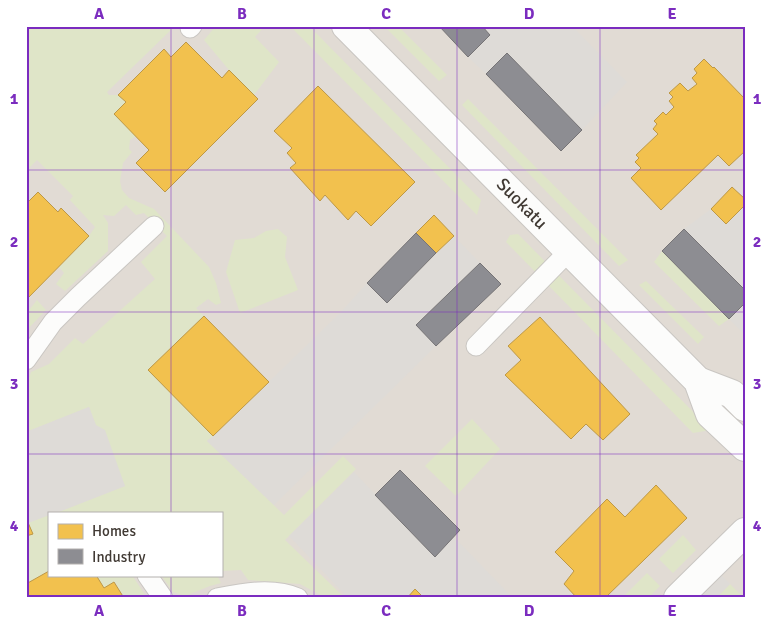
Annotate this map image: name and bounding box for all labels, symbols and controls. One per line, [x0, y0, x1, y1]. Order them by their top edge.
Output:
text: A [94, 4, 105, 24]
text: B [237, 4, 247, 24]
text: C [381, 4, 391, 24]
text: D [524, 4, 535, 24]
text: E [667, 4, 677, 24]
text: 1 [10, 89, 19, 109]
text: 1 [753, 89, 762, 109]
street label: Suokatu [492, 173, 552, 234]
text: 2 [10, 232, 18, 252]
text: 2 [753, 232, 761, 252]
text: 3 [10, 374, 18, 394]
text: 3 [753, 374, 761, 394]
legend [48, 512, 222, 576]
text: 4 [10, 516, 19, 536]
text: 4 [753, 516, 762, 536]
text: Homes [92, 522, 136, 540]
text: Industry [92, 548, 145, 566]
text: A [94, 601, 105, 621]
text: B [237, 601, 247, 621]
text: C [381, 601, 391, 621]
text: D [524, 601, 535, 621]
text: E [667, 601, 677, 621]

